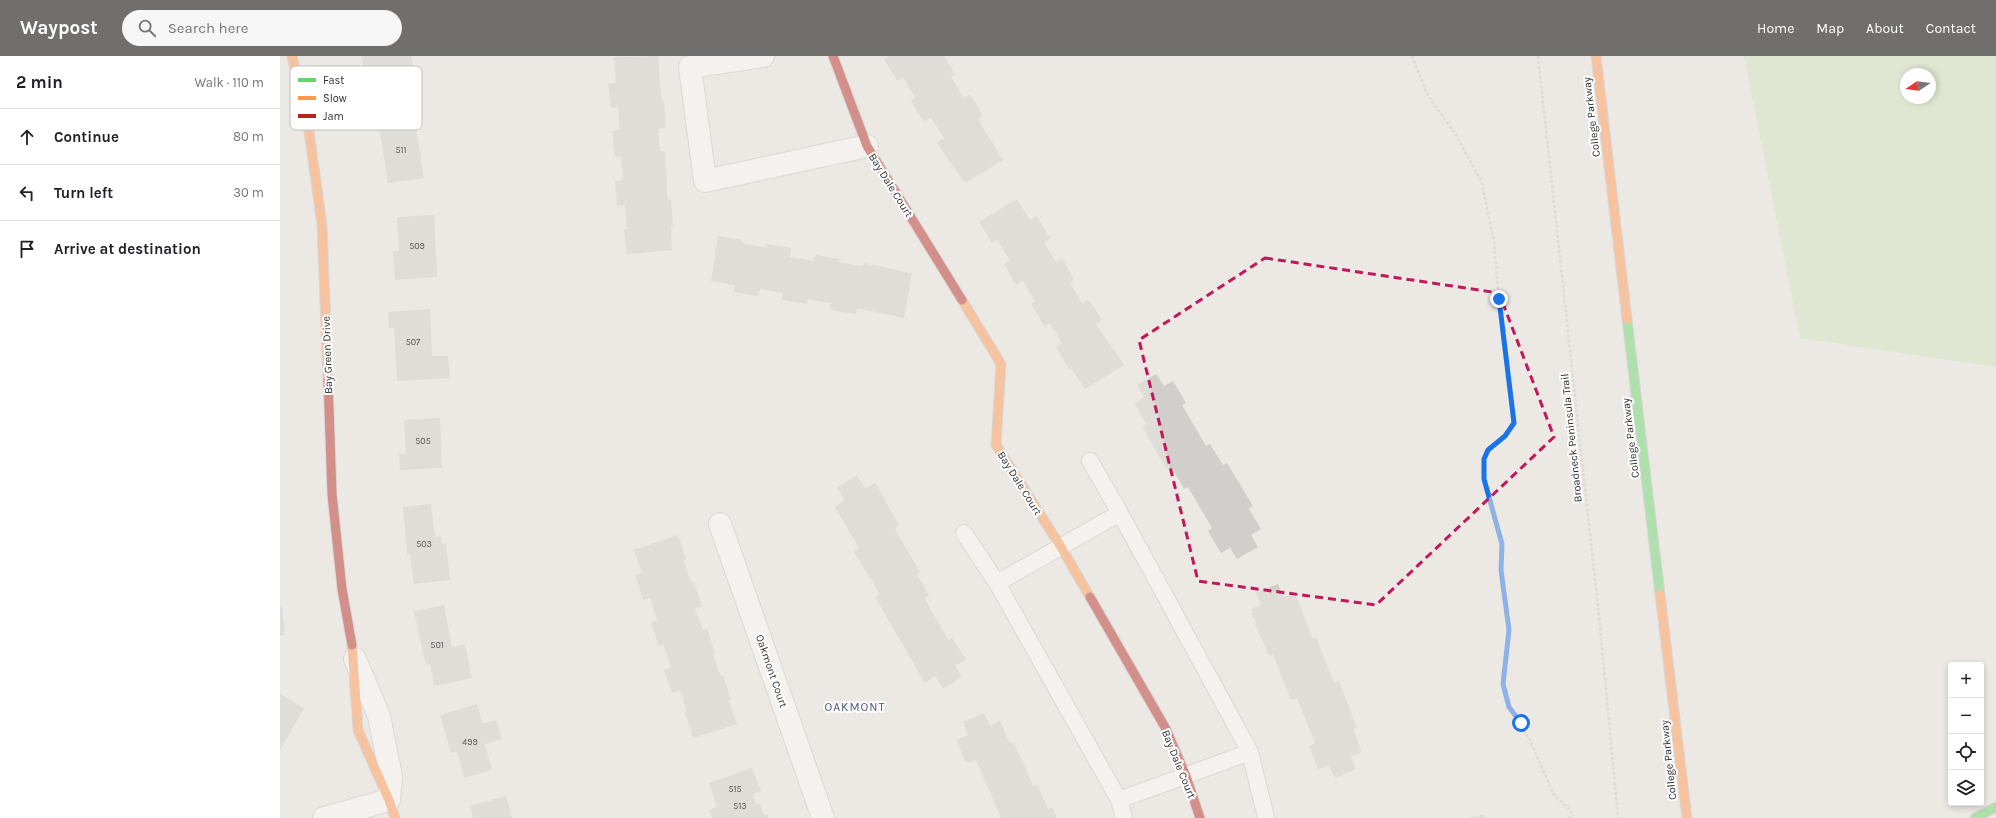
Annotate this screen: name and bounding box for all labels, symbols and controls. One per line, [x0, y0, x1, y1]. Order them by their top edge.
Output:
search box [122, 10, 402, 46]
text: Waypost [20, 17, 98, 39]
icon: search [136, 17, 158, 39]
text: Search here [168, 19, 248, 37]
text: Home [1757, 20, 1794, 37]
text: Map [1816, 20, 1844, 37]
text: About [1866, 20, 1904, 37]
text: Contact [1926, 20, 1976, 37]
legend [290, 66, 422, 130]
north arrow [1900, 68, 1936, 104]
text: 2 min [16, 72, 63, 92]
text: Fast [323, 74, 344, 87]
text: Walk · 110 m [195, 75, 264, 90]
street label: College Parkway [1580, 76, 1603, 158]
text: Slow [323, 92, 347, 105]
text: Jam [323, 110, 344, 123]
icon: ahead [16, 126, 38, 148]
text: Continue [54, 128, 119, 146]
text: 80 m [233, 129, 264, 144]
house number: 511 [395, 145, 407, 155]
street label: Bay Dale Court [866, 151, 915, 220]
icon: left [16, 182, 38, 204]
text: Turn left [54, 184, 113, 202]
text: 30 m [233, 185, 264, 200]
icon: arrive [16, 238, 38, 260]
text: Arrive at destination [54, 240, 201, 258]
house number: 509 [409, 241, 425, 251]
route end [1490, 290, 1508, 308]
street label: Bay Green Drive [320, 315, 335, 394]
house number: 507 [406, 337, 421, 347]
street label: Broadneck Peninsula Trail [1558, 373, 1585, 503]
street label: College Parkway [1619, 397, 1642, 479]
house number: 505 [415, 436, 431, 446]
street label: Bay Dale Court [995, 449, 1044, 518]
house number: 503 [416, 539, 432, 549]
street label: Oakmont Court [753, 633, 790, 709]
house number: 501 [430, 640, 444, 650]
map controls [1948, 662, 1984, 806]
button: + [1948, 662, 1984, 698]
button: − [1948, 698, 1984, 734]
district label: OAKMONT [824, 700, 886, 714]
route start [1512, 714, 1530, 732]
street label: College Parkway [1658, 719, 1679, 801]
street label: Bay Dale Court [1159, 728, 1198, 800]
button: locate [1948, 734, 1984, 770]
house number: 499 [462, 737, 478, 747]
button: layers [1948, 770, 1984, 806]
house number: 515 [728, 784, 742, 794]
house number: 513 [733, 801, 747, 811]

